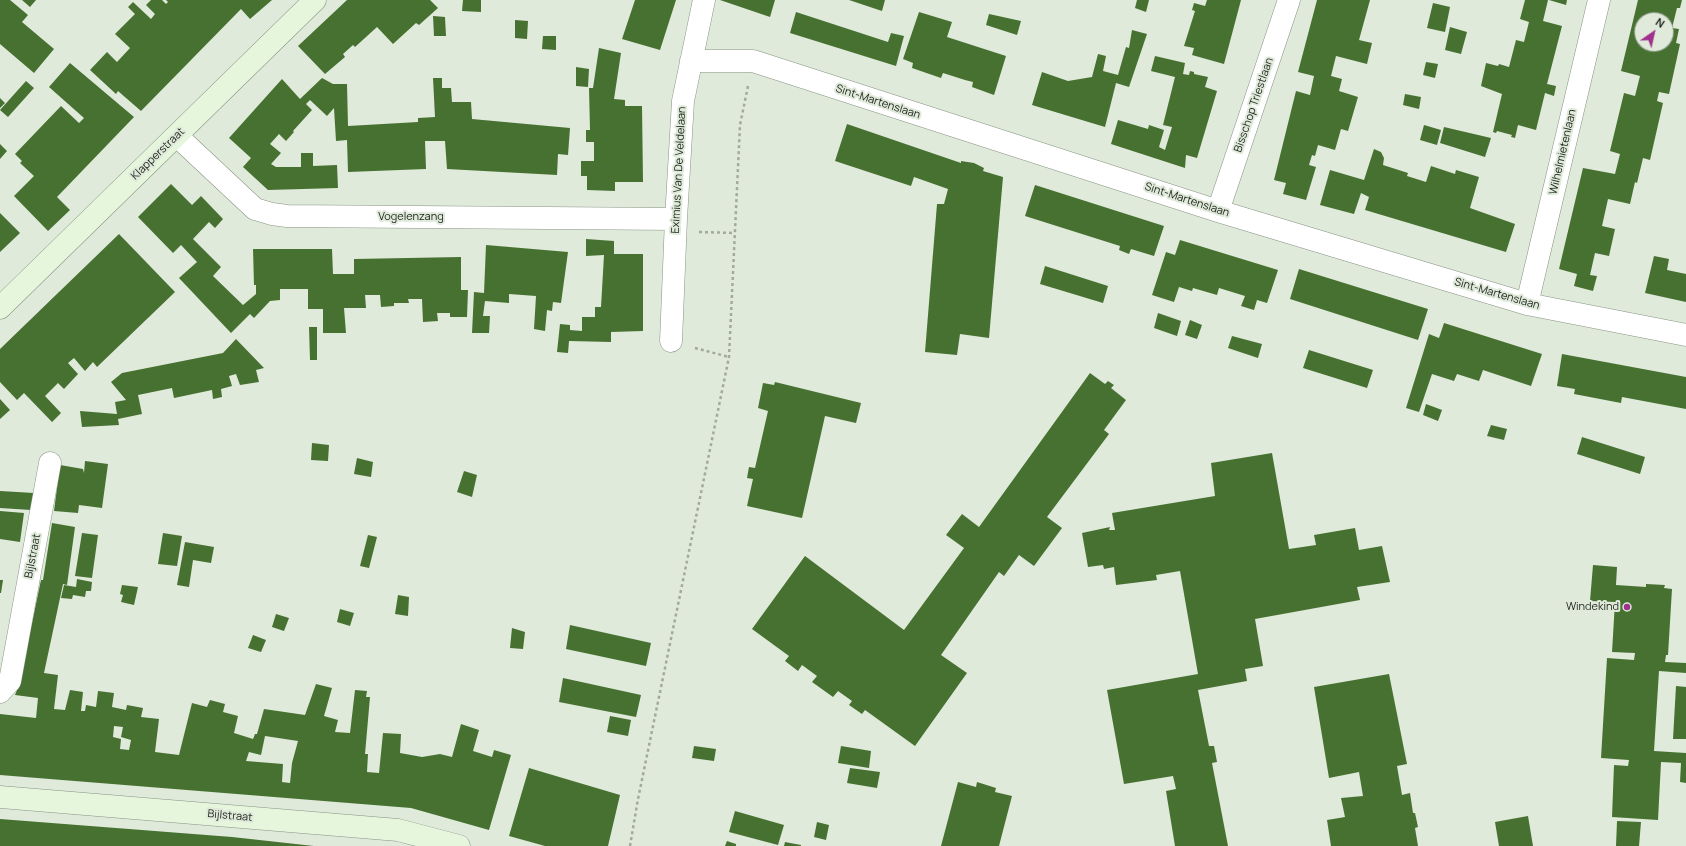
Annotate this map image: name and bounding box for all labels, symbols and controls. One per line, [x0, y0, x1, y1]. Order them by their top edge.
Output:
north arrow [1634, 12, 1674, 52]
text: N [1653, 14, 1668, 31]
street label: Bisschop Triestlaan [1232, 56, 1276, 154]
street label: Sint-Martenslaan [834, 82, 922, 122]
street label: Eximius Van De Veldelaan [669, 106, 689, 234]
street label: Wilhelmietenlaan [1547, 108, 1579, 196]
street label: Klapperstraat [129, 125, 187, 183]
street label: Sint-Martenslaan [1143, 180, 1231, 220]
street label: Vogelenzang [378, 210, 444, 224]
street label: Sint-Martenslaan [1453, 275, 1541, 313]
street label: Bijlstraat [22, 533, 44, 579]
place label: Windekind [1566, 600, 1619, 614]
marker: Windekind [1622, 602, 1632, 612]
street label: Bijlstraat [207, 807, 253, 825]

